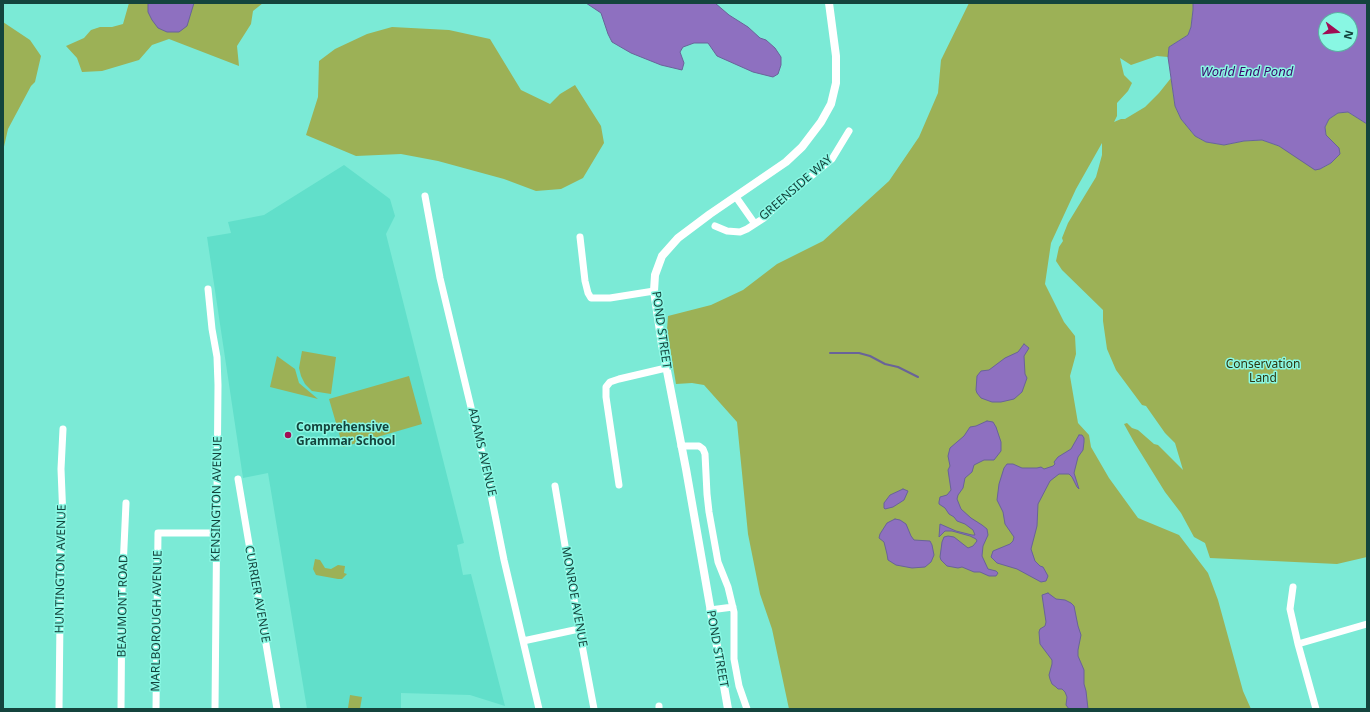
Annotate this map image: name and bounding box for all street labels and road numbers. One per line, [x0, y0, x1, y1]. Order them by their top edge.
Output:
street label: GREENSIDE WAY [756, 152, 836, 224]
street label: POND STREET [648, 290, 674, 370]
street label: ADAMS AVENUE [465, 406, 499, 498]
street label: KENSINGTON AVENUE [209, 436, 225, 562]
street label: HUNTINGTON AVENUE [53, 504, 69, 634]
street label: CURRIER AVENUE [241, 544, 273, 644]
street label: MONROE AVENUE [558, 546, 590, 648]
street label: MARLBOROUGH AVENUE [149, 550, 165, 692]
street label: BEAUMONT ROAD [115, 554, 131, 658]
street label: POND STREET [703, 609, 731, 689]

